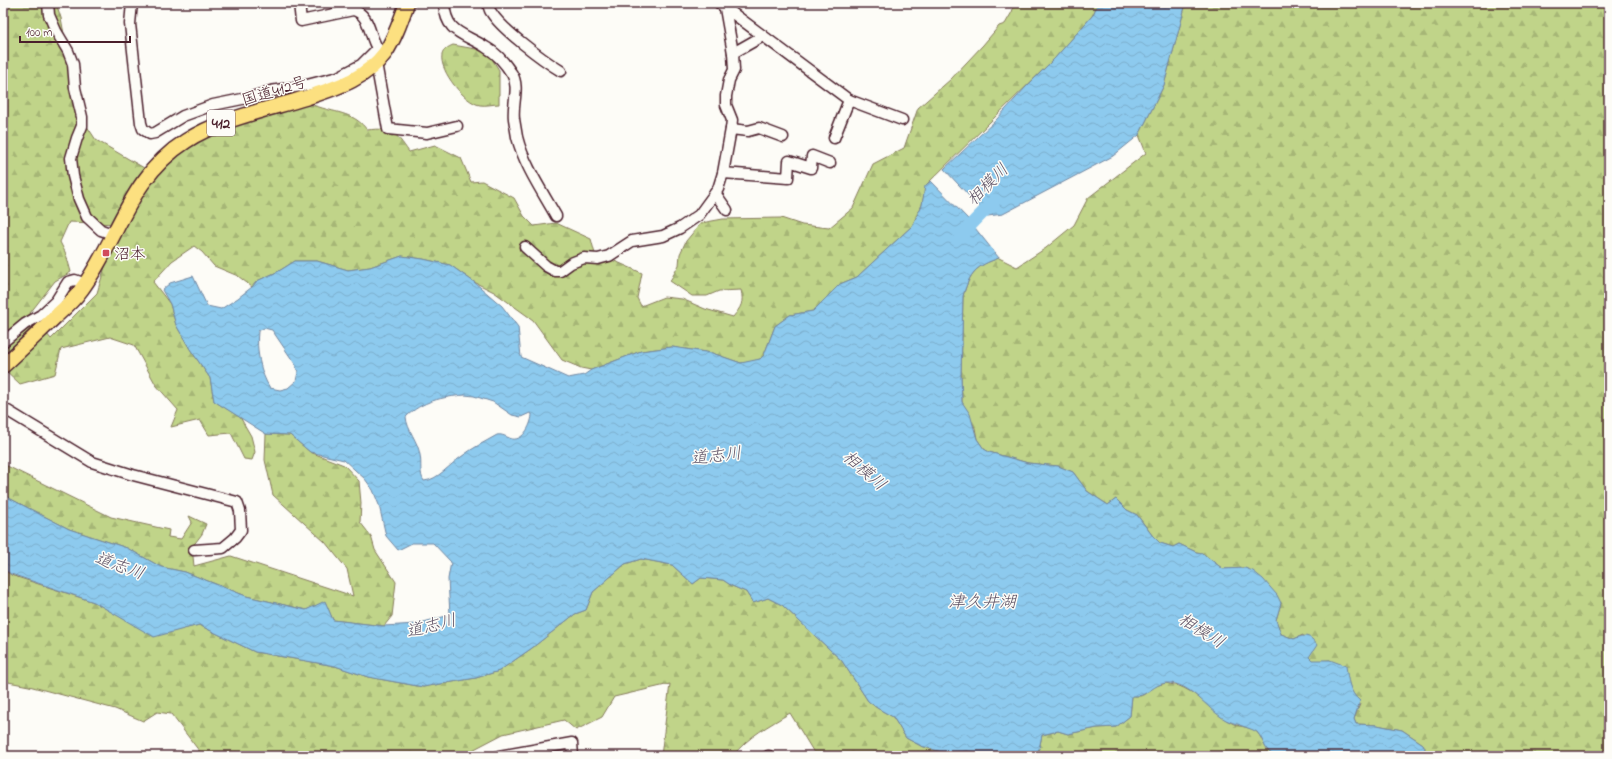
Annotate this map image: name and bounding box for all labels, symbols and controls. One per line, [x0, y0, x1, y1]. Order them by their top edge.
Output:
scale bar [20, 18, 130, 44]
text: 100 m [26, 24, 53, 42]
street label: 国道412号 [239, 71, 310, 113]
road number: 412 [207, 110, 235, 136]
water label: 相模川 [961, 158, 1015, 212]
place label: 沼本 [114, 243, 146, 267]
marker: 沼本 [101, 248, 111, 258]
water label: 道志川 [689, 441, 743, 472]
water label: 相模川 [837, 445, 891, 497]
water label: 道志川 [91, 546, 148, 587]
water label: 津久井湖 [948, 590, 1018, 615]
water label: 相模川 [1173, 607, 1229, 655]
water label: 道志川 [404, 608, 459, 645]

